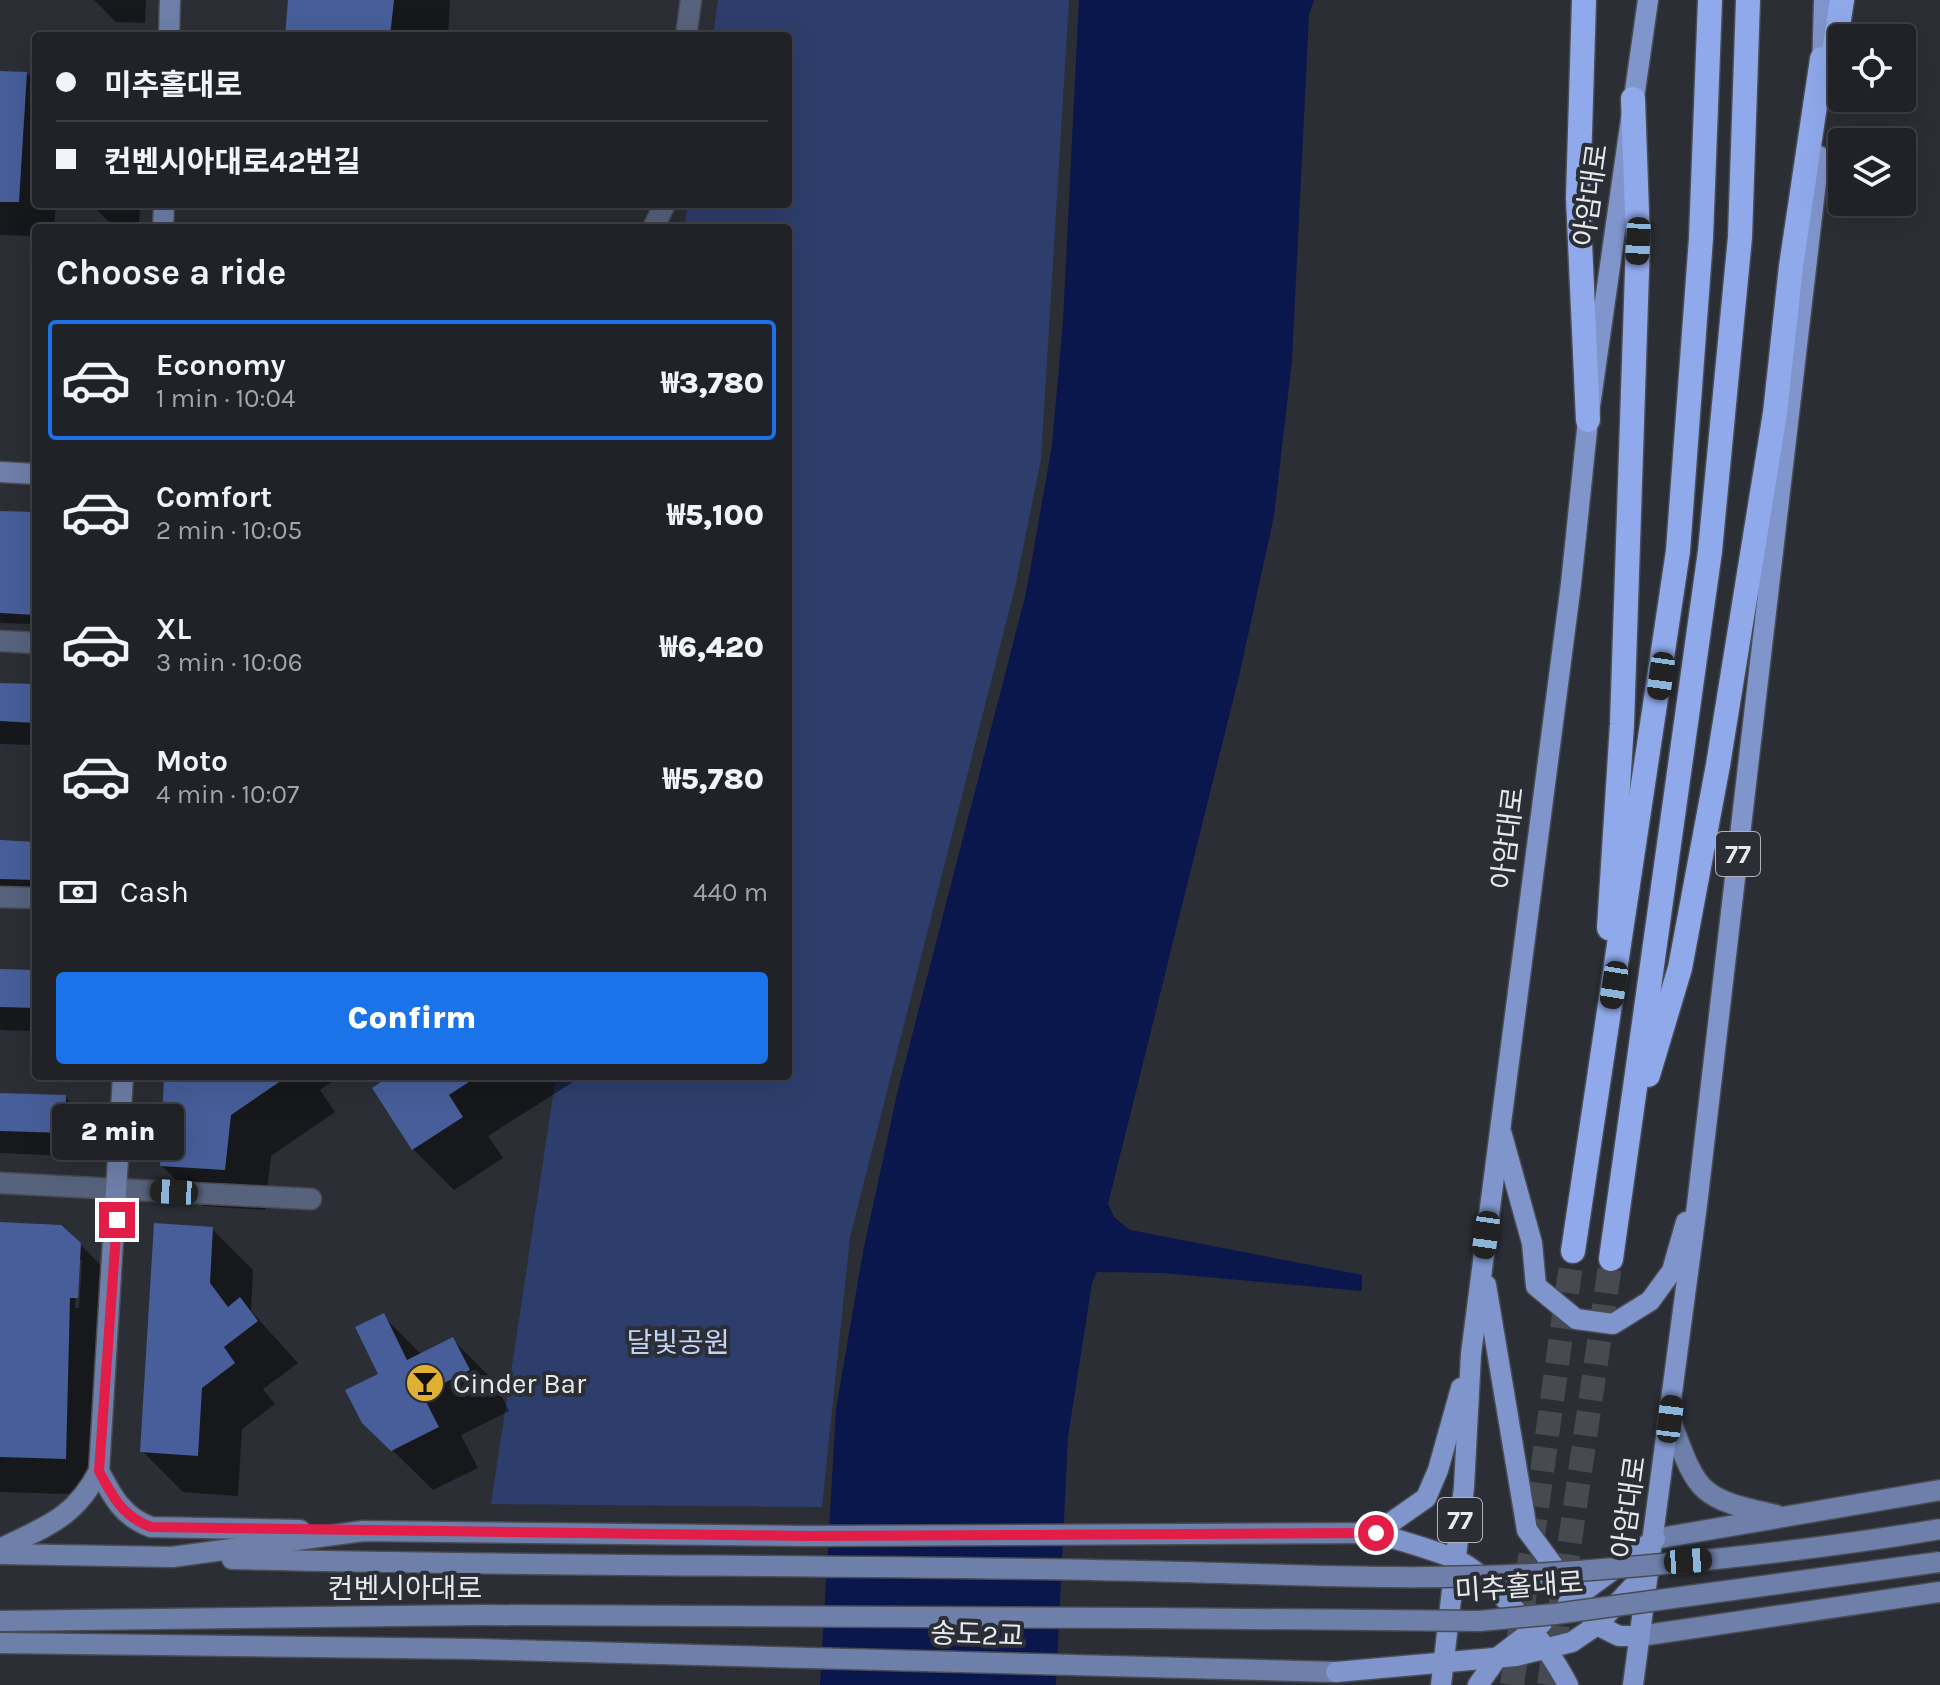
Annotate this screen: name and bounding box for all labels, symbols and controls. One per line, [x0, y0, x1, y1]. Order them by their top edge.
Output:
map controls [1828, 24, 1916, 216]
button: locate [1828, 24, 1916, 112]
text: 미추홀대로 [104, 67, 242, 103]
button: layers [1828, 128, 1916, 216]
street label: 아암대로 [1567, 142, 1614, 248]
text: 컨벤시아대로42번길 [104, 144, 361, 180]
car [1625, 216, 1651, 266]
text: Choose a ride [56, 251, 286, 293]
icon: car [60, 344, 132, 416]
text: Economy [156, 347, 286, 383]
text: ₩3,780 [661, 365, 764, 401]
text: 1 min · 10:04 [156, 383, 296, 414]
icon: car [60, 476, 132, 548]
text: Comfort [156, 479, 272, 515]
text: ₩5,100 [667, 497, 764, 533]
text: 2 min · 10:05 [156, 515, 302, 546]
icon: car [60, 608, 132, 680]
text: XL [156, 611, 191, 647]
text: ₩6,420 [660, 629, 764, 665]
text: 3 min · 10:06 [156, 647, 303, 678]
car [1646, 651, 1676, 701]
icon: car [60, 740, 132, 812]
text: Moto [156, 743, 228, 779]
text: ₩5,780 [663, 761, 764, 797]
text: 4 min · 10:07 [156, 779, 299, 810]
street label: 아암대로 [1485, 785, 1530, 891]
road number: 77 [1716, 832, 1760, 876]
icon: cash [56, 870, 100, 914]
text: Cash [120, 874, 189, 910]
text: 440 m [693, 877, 768, 908]
car [1598, 959, 1630, 1011]
button: Confirm [56, 972, 768, 1064]
callout: 2 min [51, 1104, 183, 1160]
text: 2 min [81, 1116, 155, 1147]
car [149, 1179, 199, 1205]
route end [99, 1202, 135, 1238]
car [1471, 1210, 1501, 1260]
park label: 달빛공원 [626, 1326, 730, 1359]
bar icon: Cinder Bar [404, 1362, 446, 1404]
place label: Cinder Bar [453, 1367, 587, 1400]
car [1655, 1394, 1685, 1444]
street label: 아암대로 [1605, 1454, 1652, 1560]
road number: 77 [1438, 1498, 1482, 1542]
route start [1358, 1515, 1394, 1551]
car [1663, 1547, 1713, 1575]
street label: 미추홀대로 [1454, 1566, 1584, 1607]
street label: 컨벤시아대로 [328, 1572, 482, 1605]
street label: 송도2교 [930, 1616, 1024, 1653]

